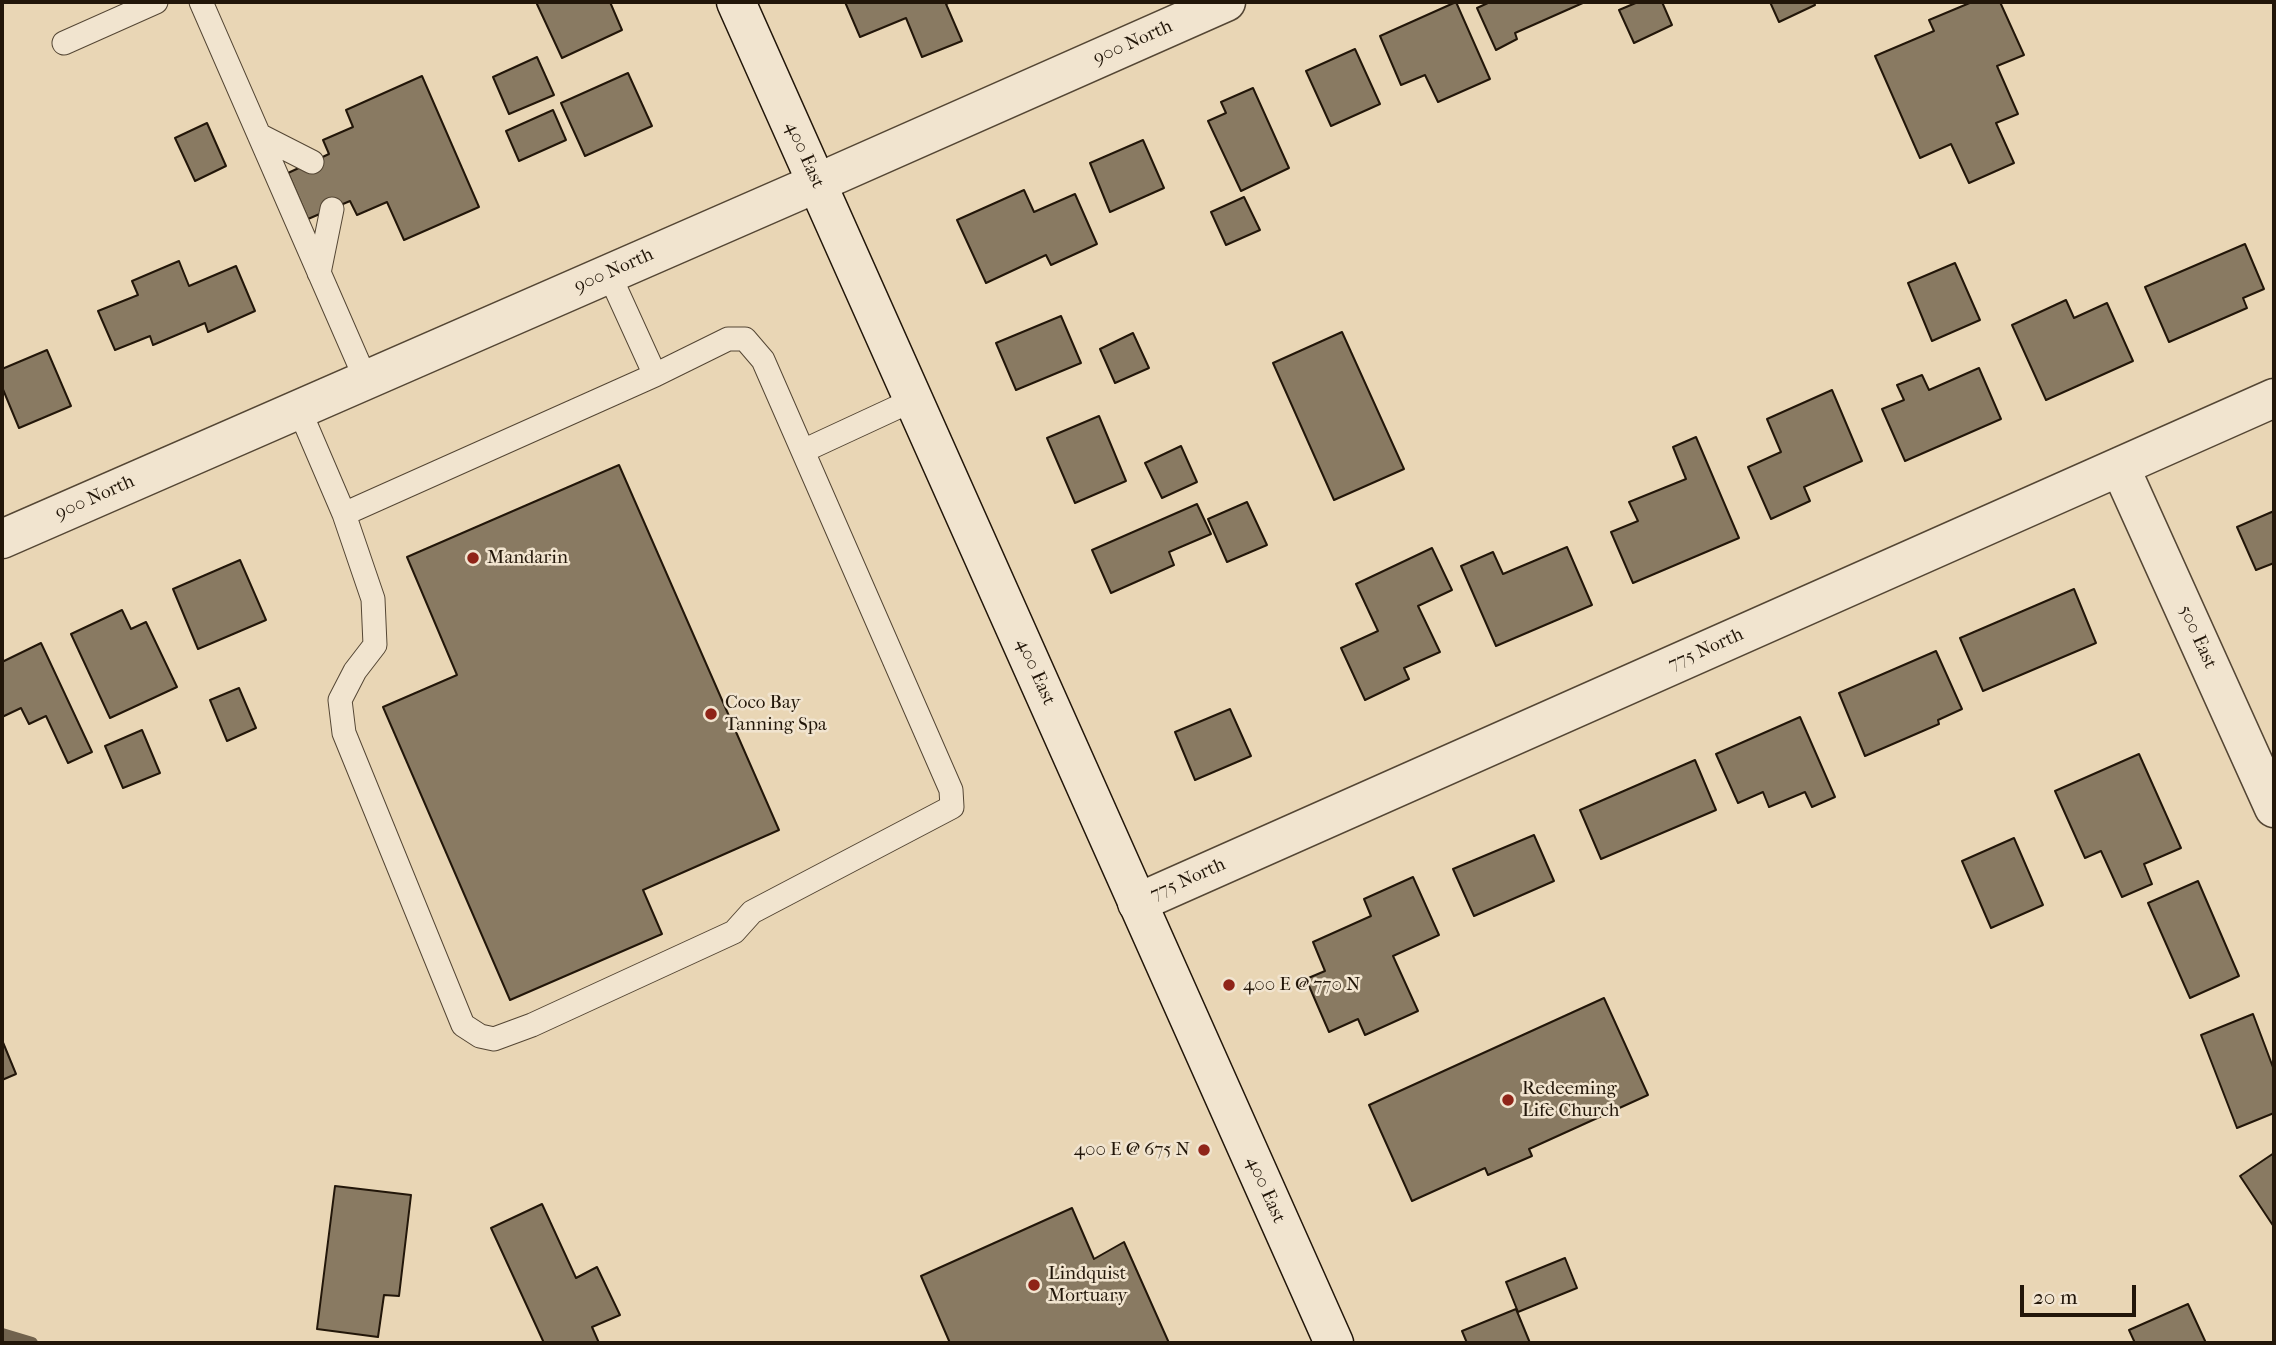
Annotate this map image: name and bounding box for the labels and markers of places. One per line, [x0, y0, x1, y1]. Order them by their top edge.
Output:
place label: Mandarin [487, 547, 568, 569]
marker: Mandarin [465, 550, 481, 566]
place label: Coco Bay Tanning Spa [725, 692, 827, 736]
marker: Coco Bay Tanning Spa [703, 706, 719, 722]
place label: 400 E @ 770 N [1243, 974, 1360, 996]
marker: 400 E @ 770 N [1221, 977, 1237, 993]
place label: Redeeming Life Church [1522, 1078, 1619, 1122]
marker: Redeeming Life Church [1500, 1092, 1516, 1108]
place label: 400 E @ 675 N [1074, 1139, 1190, 1161]
marker: 400 E @ 675 N [1196, 1142, 1212, 1158]
place label: Lindquist Mortuary [1048, 1263, 1127, 1307]
marker: Lindquist Mortuary [1026, 1277, 1042, 1293]

